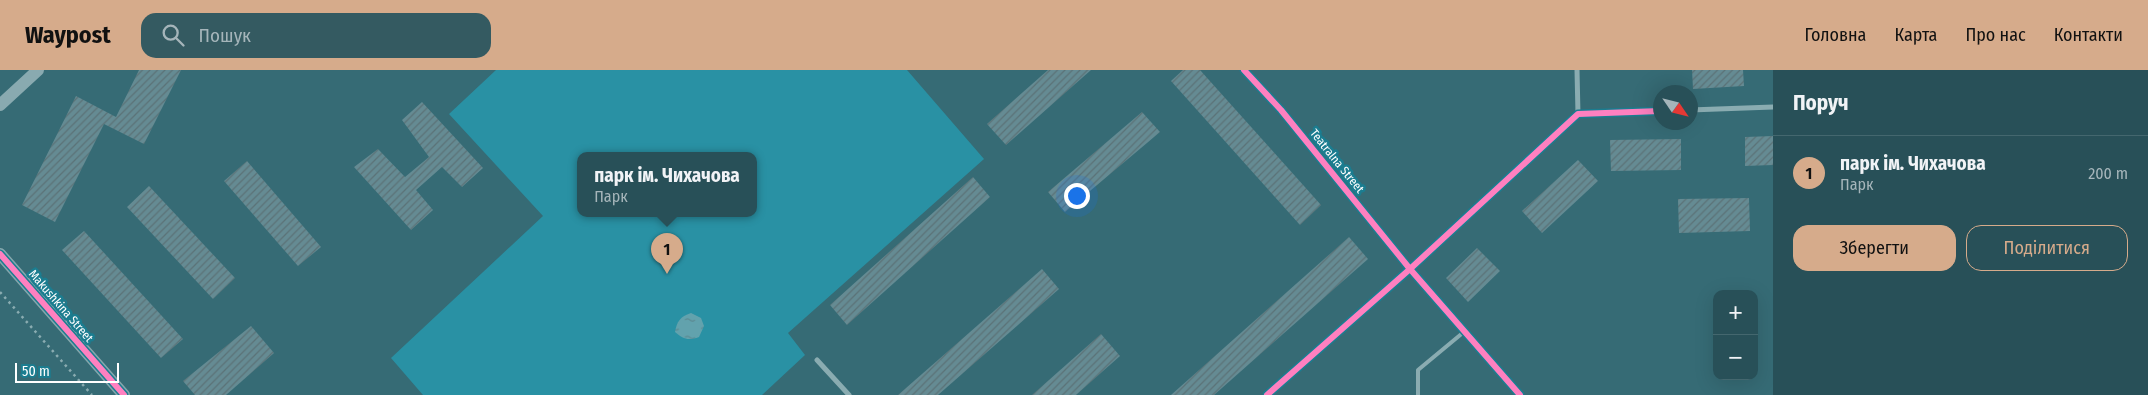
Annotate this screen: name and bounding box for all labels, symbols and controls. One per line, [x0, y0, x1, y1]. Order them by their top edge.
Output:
search box [141, 13, 491, 58]
text: Waypost [25, 21, 111, 49]
icon: search [159, 21, 187, 49]
text: Пошук [199, 24, 251, 47]
text: Головна [1804, 24, 1866, 46]
text: Карта [1894, 24, 1937, 46]
text: Про нас [1965, 24, 2026, 46]
text: Контакти [2054, 24, 2123, 46]
north arrow [1653, 85, 1698, 130]
text: Поруч [1793, 90, 1849, 116]
street label: Teatralna Street [1307, 126, 1367, 196]
popup [577, 152, 757, 217]
text: парк ім. Чихачова [1840, 152, 1986, 175]
text: парк ім. Чихачова [594, 164, 740, 187]
text: 1 [1806, 164, 1812, 183]
text: 200 m [2088, 164, 2128, 183]
text: Парк [1840, 175, 1874, 194]
your location [1064, 183, 1090, 209]
text: Парк [594, 187, 628, 206]
button: Зберегти [1793, 225, 1956, 271]
button: Поділитися [1966, 225, 2128, 271]
pin: 1 [651, 233, 683, 274]
street label: Makushkina Street [26, 267, 96, 345]
map controls [1713, 290, 1758, 380]
button: + [1713, 290, 1758, 335]
button: − [1713, 335, 1758, 380]
scale bar [15, 360, 119, 383]
text: 50 m [22, 363, 50, 380]

